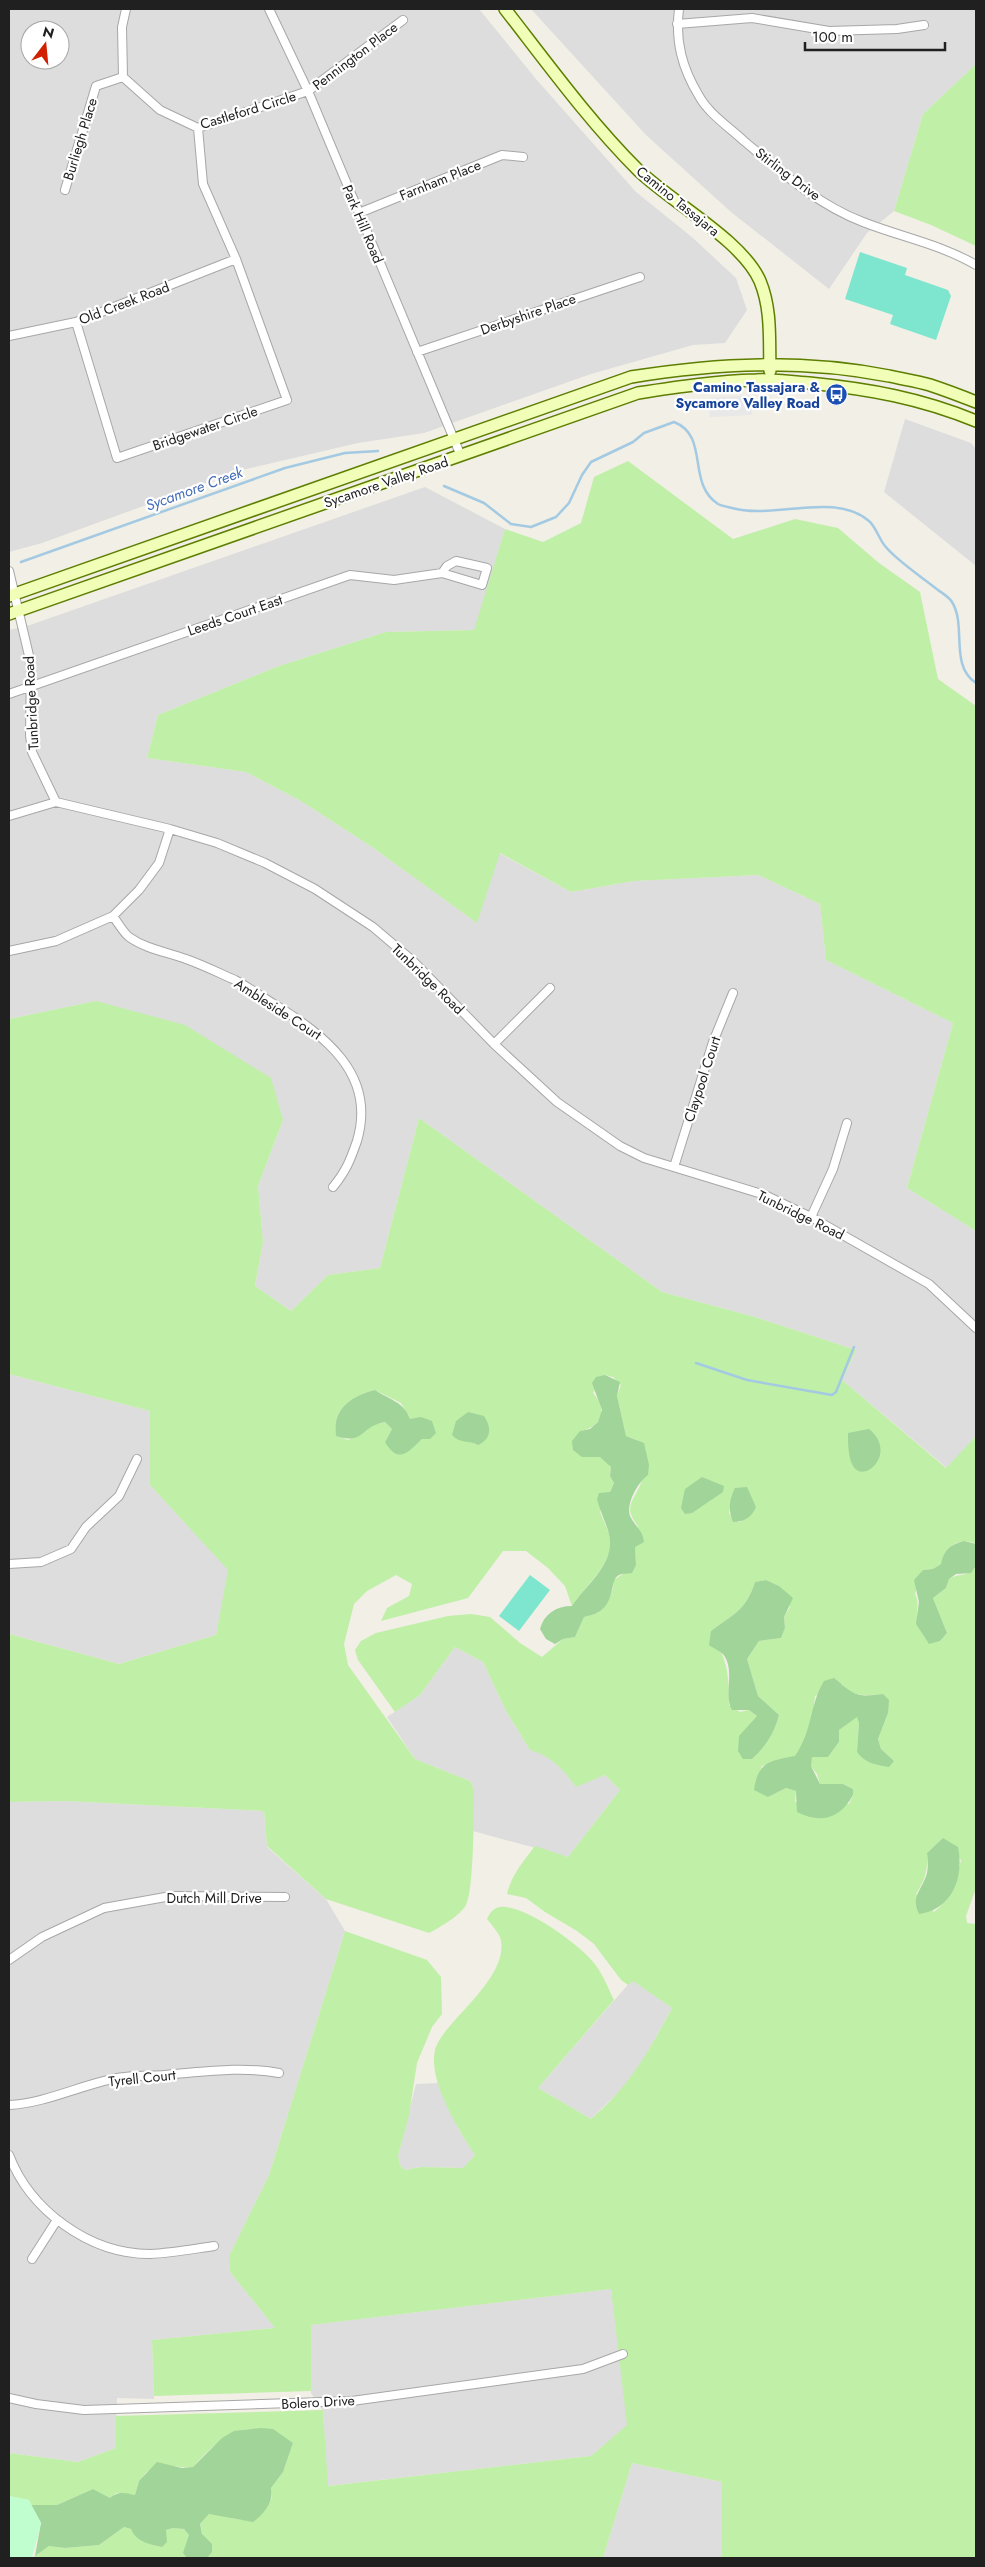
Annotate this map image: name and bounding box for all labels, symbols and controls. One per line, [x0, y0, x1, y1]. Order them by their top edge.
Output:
street label: Pennington Place [308, 17, 402, 95]
north arrow [20, 20, 70, 70]
scale bar [805, 20, 945, 52]
text: N [40, 21, 57, 44]
text: 100 m [812, 26, 853, 48]
street label: Castleford Circle [198, 86, 298, 134]
street label: Burliegh Place [58, 95, 102, 183]
street label: Stirling Drive [751, 143, 825, 205]
street label: Farnham Place [396, 155, 484, 205]
street label: Camino Tassajara [632, 161, 724, 241]
street label: Park Hill Road [337, 182, 389, 266]
street label: Old Creek Road [76, 277, 172, 329]
street label: Derbyshire Place [478, 288, 578, 340]
place label: Camino Tassajara & Sycamore Valley Road [675, 377, 820, 413]
bus stop icon: Camino Tassajara & Sycamore Valley Road [824, 383, 848, 407]
street label: Bridgewater Circle [150, 401, 260, 455]
street label: Sycamore Valley Road [321, 451, 451, 513]
water label: Sycamore Creek [142, 461, 246, 517]
street label: Leeds Court East [185, 589, 286, 641]
street label: Tunbridge Road [19, 655, 43, 751]
street label: Tunbridge Road [387, 939, 469, 1019]
street label: Ambleside Court [231, 973, 326, 1045]
street label: Claypool Court [679, 1033, 725, 1124]
street label: Tunbridge Road [754, 1185, 848, 1245]
street label: Dutch Mill Drive [166, 1888, 262, 1908]
street label: Tyrell Court [107, 2064, 177, 2091]
street label: Bolero Drive [281, 2390, 355, 2414]

